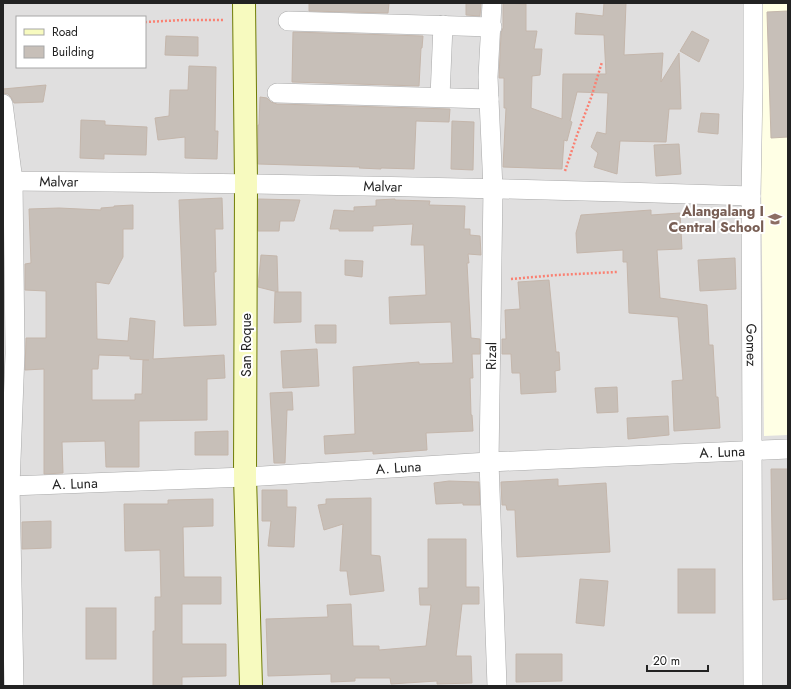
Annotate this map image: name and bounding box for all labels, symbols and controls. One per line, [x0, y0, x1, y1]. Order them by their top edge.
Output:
legend [16, 16, 146, 68]
text: Road [52, 23, 78, 41]
text: Building [52, 43, 94, 61]
street label: Malvar [39, 171, 79, 192]
street label: Malvar [363, 176, 403, 197]
place label: Alangalang I Central School [668, 201, 764, 237]
school or university icon: Alangalang I Central School [767, 211, 783, 227]
street label: San Roque [236, 313, 256, 377]
street label: Gomez [742, 323, 762, 367]
street label: Rizal [481, 342, 501, 370]
street label: A. Luna [699, 441, 745, 463]
street label: A. Luna [375, 456, 422, 479]
street label: A. Luna [52, 473, 98, 494]
scale bar [647, 647, 708, 673]
text: 20 m [653, 652, 680, 670]

